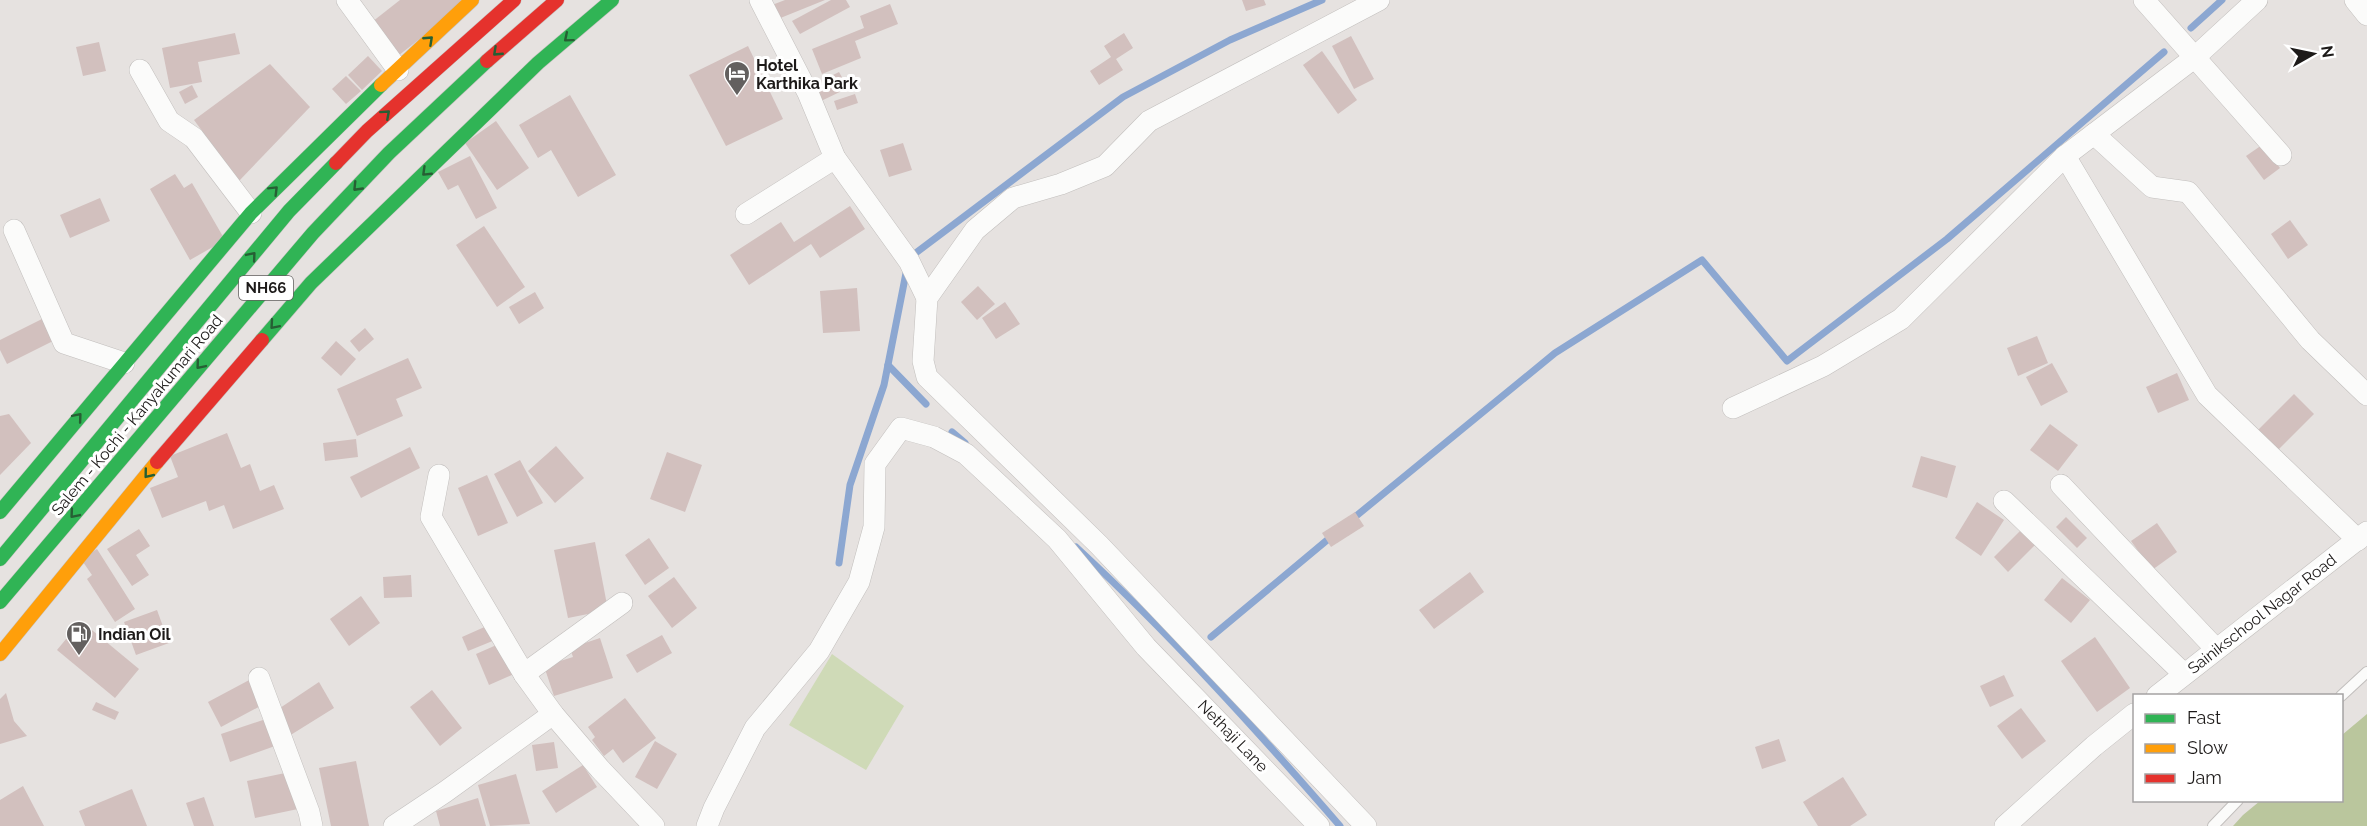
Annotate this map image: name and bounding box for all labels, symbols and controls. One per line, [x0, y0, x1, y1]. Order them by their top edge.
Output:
north arrow [2283, 24, 2343, 84]
one-way arrow [564, 31, 575, 42]
one-way arrow [423, 36, 433, 47]
text: N [2317, 44, 2338, 59]
one-way arrow [494, 45, 504, 56]
place label: Hotel Karthika Park [756, 56, 858, 93]
hotel icon: Hotel Karthika Park [722, 59, 752, 97]
one-way arrow [379, 110, 390, 121]
one-way arrow [422, 164, 433, 175]
one-way arrow [353, 180, 364, 191]
one-way arrow [267, 187, 278, 198]
one-way arrow [245, 252, 256, 263]
road number: NH66 [239, 276, 293, 300]
street label: Salem - Kochi - Kanyakumari Road [47, 311, 227, 519]
one-way arrow [270, 318, 281, 329]
one-way arrow [197, 358, 208, 369]
one-way arrow [71, 413, 82, 424]
one-way arrow [144, 467, 155, 478]
one-way arrow [70, 507, 81, 518]
street label: Sainikschool Nagar Road [2184, 550, 2340, 678]
fuel station icon: Indian Oil [64, 619, 94, 657]
place label: Indian Oil [98, 625, 171, 644]
legend [2133, 694, 2343, 802]
street label: Nethaji Lane [1194, 696, 1272, 776]
text: Fast [2187, 707, 2221, 728]
text: Slow [2187, 737, 2228, 758]
text: Jam [2187, 767, 2222, 788]

